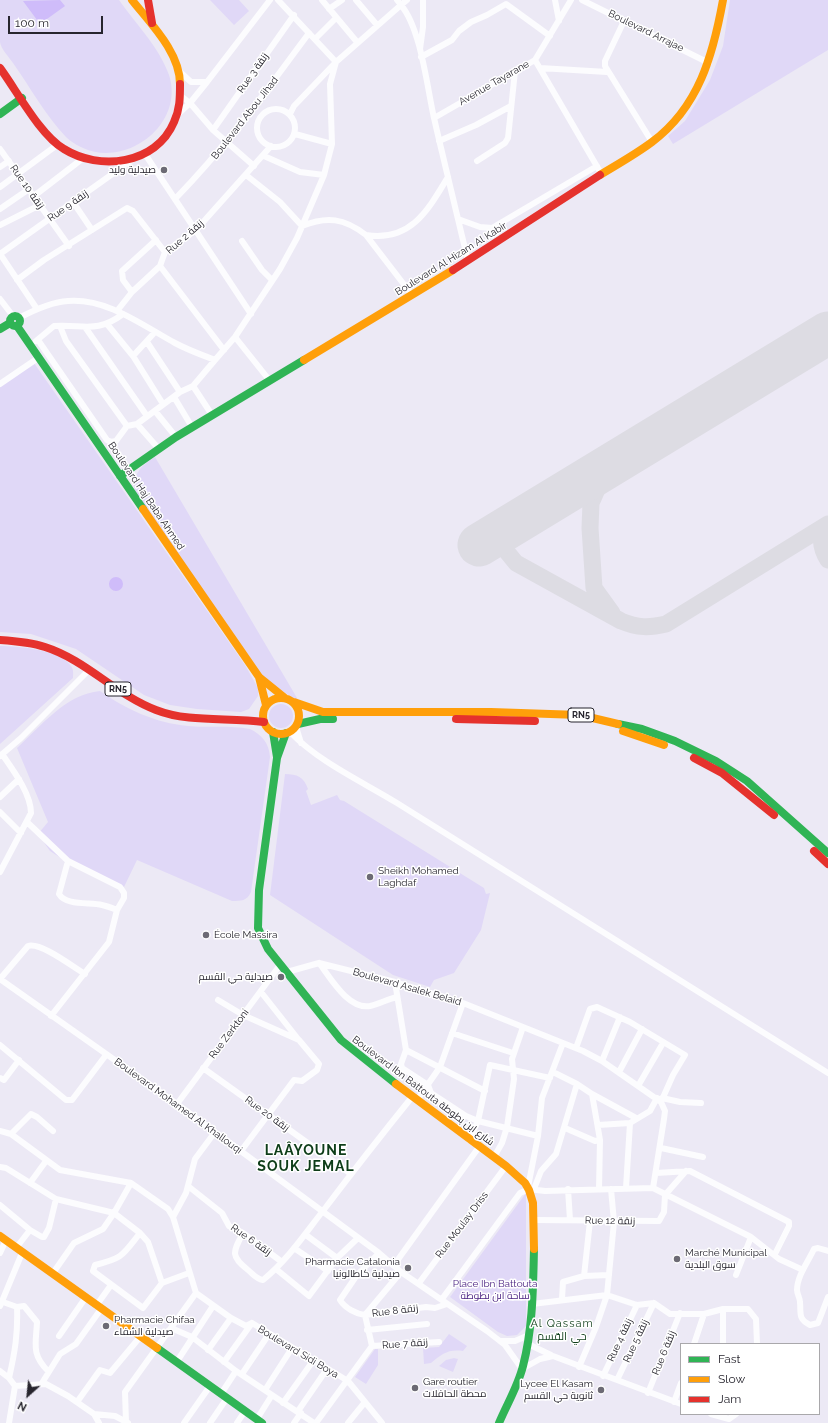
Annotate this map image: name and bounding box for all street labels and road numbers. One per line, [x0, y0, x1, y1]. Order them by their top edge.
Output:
street label: Boulevard Arrajae [606, 8, 686, 54]
street label: Rue 3 زنقة [235, 51, 271, 95]
street label: Avenue Tayarane [457, 58, 531, 108]
street label: Boulevard Abou Jihad [209, 74, 281, 162]
street label: Rue 10 زنقة [7, 163, 47, 211]
street label: Rue 9 زنقة [45, 188, 91, 224]
street label: Rue 2 زنقة [164, 217, 206, 257]
street label: Boulevard Al Hizam Al Kabir [393, 220, 509, 298]
street label: Boulevard Haj Baba Ahmed [105, 440, 187, 552]
road number: RN5 [105, 682, 131, 696]
road number: RN5 [568, 708, 594, 722]
street label: Boulevard Asalek Belaid [351, 966, 463, 1008]
street label: Rue Zerktoni [207, 1007, 251, 1061]
street label: Boulevard Ibn Battouta شارع ابن بطوطة [350, 1034, 496, 1148]
street label: Boulevard Mohamed Al Khallouqi [112, 1056, 244, 1156]
street label: Rue 20 زنقة [242, 1094, 292, 1134]
street label: Rue Moulay Driss [433, 1189, 491, 1261]
street label: Rue 12 زنقة [585, 1215, 635, 1227]
street label: Rue 6 زنقة [228, 1222, 274, 1258]
street label: Rue 8 زنقة [371, 1302, 419, 1320]
street label: Rue 4 زنقة [605, 1316, 635, 1364]
street label: Rue 5 زنقة [621, 1317, 651, 1365]
street label: Boulevard Sidi Boya [255, 1323, 341, 1381]
street label: Rue 6 زنقة [650, 1329, 678, 1377]
street label: Rue 7 زنقة [382, 1336, 428, 1352]

